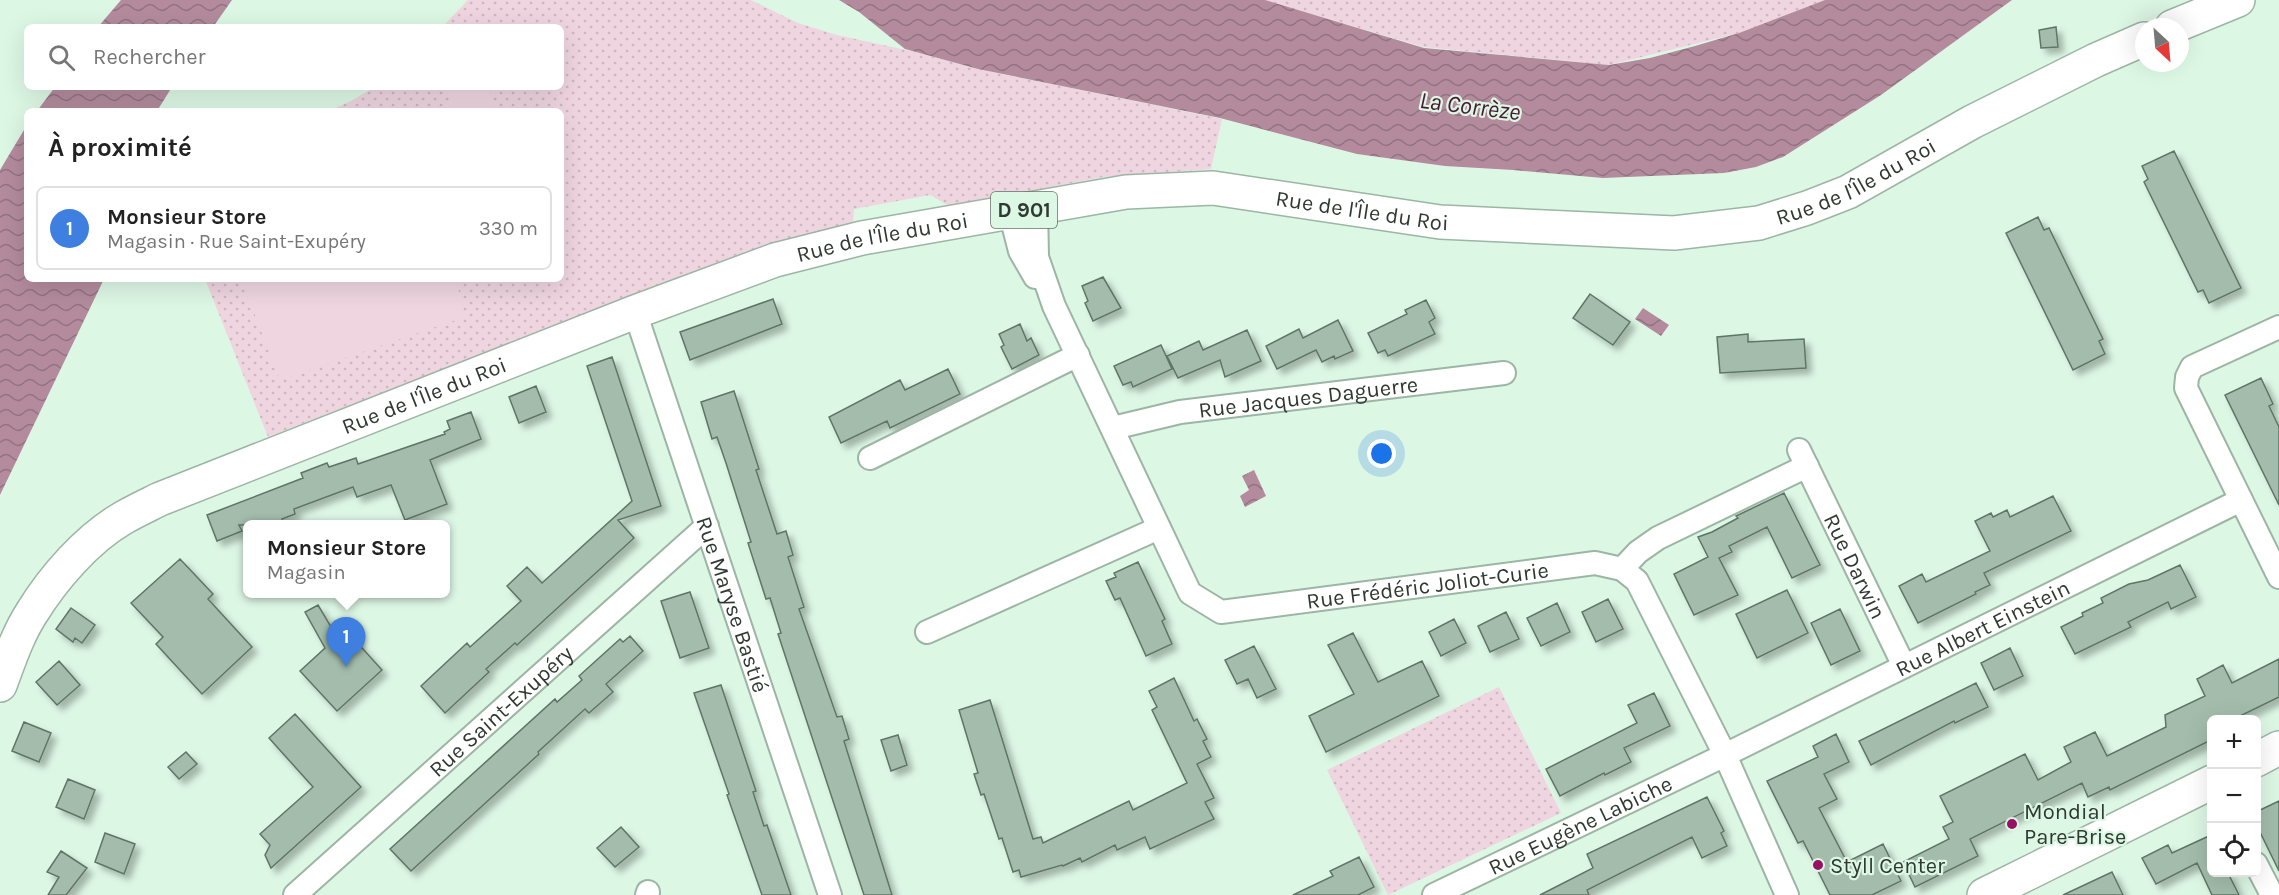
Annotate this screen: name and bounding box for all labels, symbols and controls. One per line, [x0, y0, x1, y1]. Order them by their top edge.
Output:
north arrow [2135, 18, 2189, 72]
search box [24, 24, 564, 90]
icon: search [45, 41, 78, 74]
text: Rechercher [93, 44, 206, 70]
water label: La Corrèze [1418, 86, 1522, 126]
text: À proximité [48, 132, 192, 163]
street label: Rue de l'Île du Roi [1773, 133, 1941, 231]
street label: Rue de l'Île du Roi [1274, 186, 1449, 236]
road number: D 901 [991, 192, 1057, 228]
text: Monsieur Store [107, 204, 266, 230]
street label: Rue de l'Île du Roi [794, 208, 970, 268]
text: 1 [66, 217, 73, 240]
text: 330 m [479, 217, 538, 240]
text: Magasin · Rue Saint-Exupéry [107, 230, 366, 253]
street label: Rue de l'Île du Roi [338, 352, 510, 440]
street label: Rue Jacques Daguerre [1197, 371, 1420, 424]
your location [1367, 439, 1396, 468]
street label: Rue Darwin [1818, 510, 1891, 623]
street label: Rue Maryse Bastié [690, 513, 773, 696]
popup [243, 520, 450, 598]
text: Monsieur Store [267, 535, 426, 561]
street label: Rue Frédéric Joliot-Curie [1305, 557, 1550, 615]
text: Magasin [267, 561, 346, 584]
street label: Rue Albert Einstein [1891, 575, 2074, 683]
pin: 1 [326, 618, 366, 667]
street label: Rue Saint-Exupéry [424, 641, 578, 783]
map controls [2207, 715, 2261, 877]
button: + [2207, 715, 2261, 769]
button: − [2207, 769, 2261, 823]
street label: Rue Eugène Labiche [1484, 770, 1676, 881]
place label: Mondial Pare-Brise [2024, 799, 2126, 850]
marker: Mondial Pare-Brise [2005, 817, 2019, 831]
button: locate [2207, 823, 2261, 877]
place label: Styll Center [1830, 853, 1945, 879]
marker: Styll Center [1811, 858, 1825, 872]

